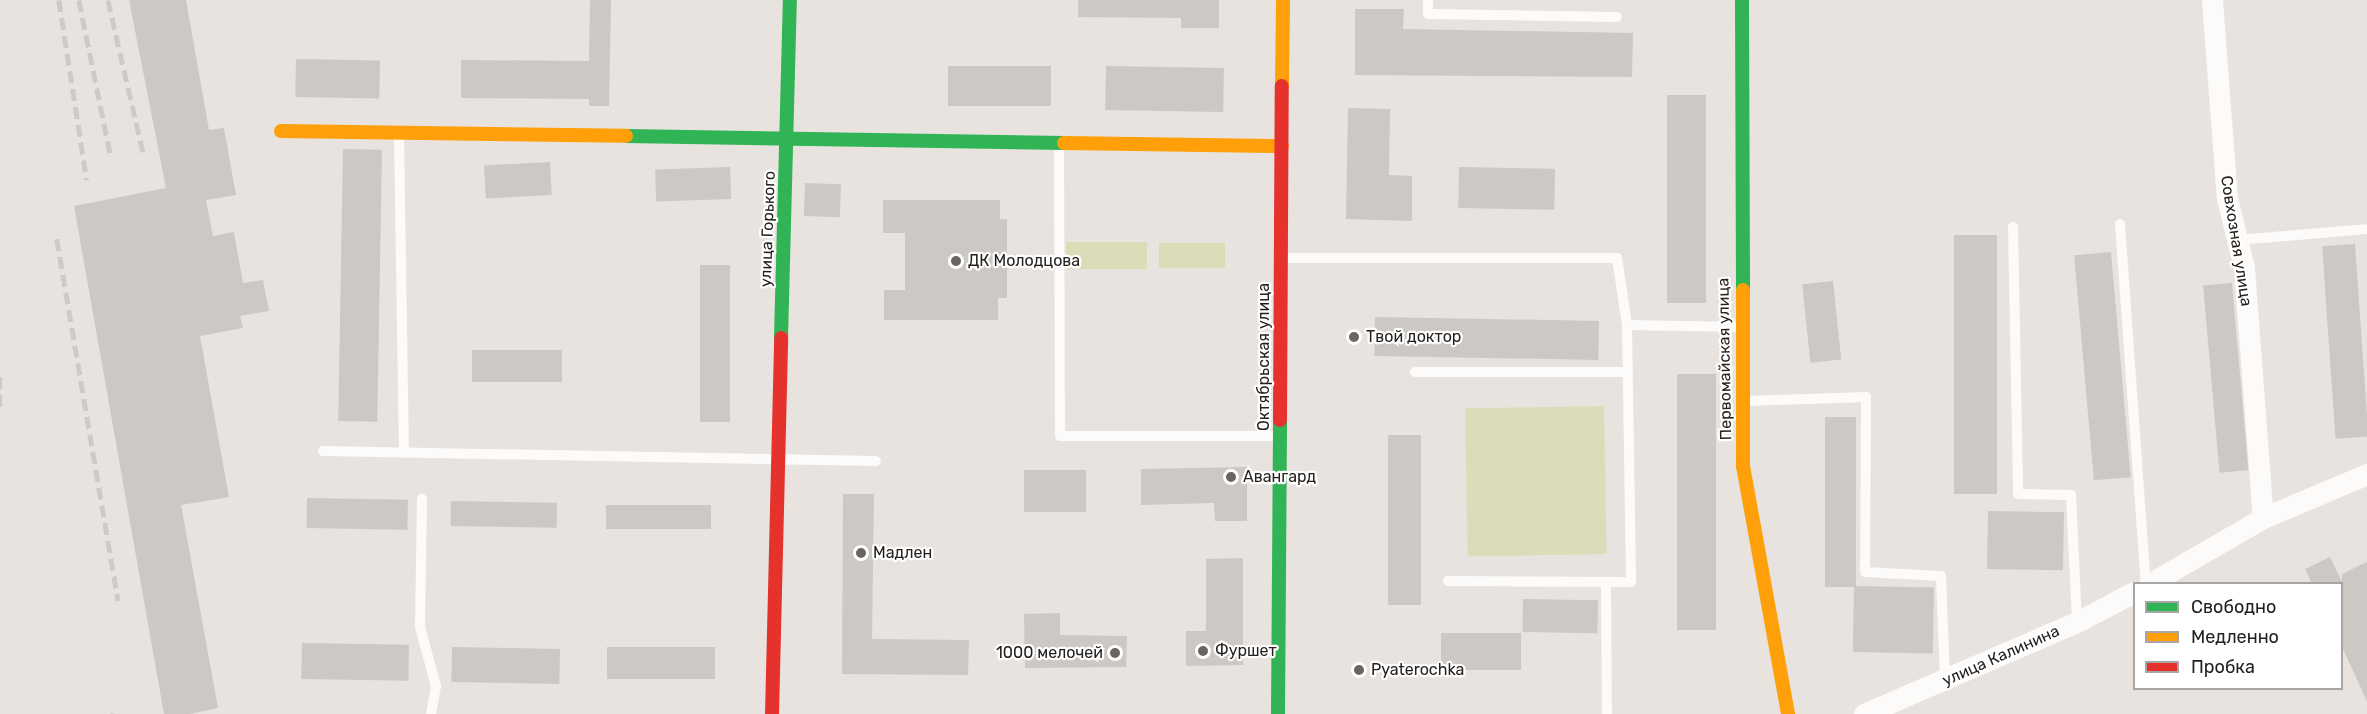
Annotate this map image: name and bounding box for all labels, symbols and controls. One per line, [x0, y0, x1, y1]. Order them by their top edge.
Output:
street label: улица Горького [756, 171, 780, 287]
street label: Совхозная улица [2216, 174, 2256, 308]
place label: ДК Молодцова [968, 251, 1080, 271]
marker: ДК Молодцова [949, 254, 963, 268]
street label: Первомайская улица [1714, 278, 1736, 440]
street label: Октябрьская улица [1254, 283, 1274, 431]
place label: Твой доктор [1366, 327, 1461, 347]
marker: Твой доктор [1347, 330, 1361, 344]
place label: Авангард [1243, 467, 1316, 487]
marker: Авангард [1224, 470, 1238, 484]
place label: Мадлен [873, 543, 932, 563]
marker: Мадлен [854, 546, 868, 560]
legend [2133, 582, 2343, 690]
text: Свободно [2191, 596, 2276, 618]
street label: улица Калинина [1939, 622, 2063, 690]
text: Медленно [2191, 626, 2279, 648]
place label: Фуршет [1215, 641, 1277, 661]
place label: 1000 мелочей [996, 643, 1103, 663]
marker: Фуршет [1196, 644, 1210, 658]
marker: 1000 мелочей [1108, 646, 1122, 660]
text: Пробка [2191, 656, 2255, 678]
place label: Pyaterochka [1371, 660, 1464, 680]
marker: Pyaterochka [1352, 663, 1366, 677]

